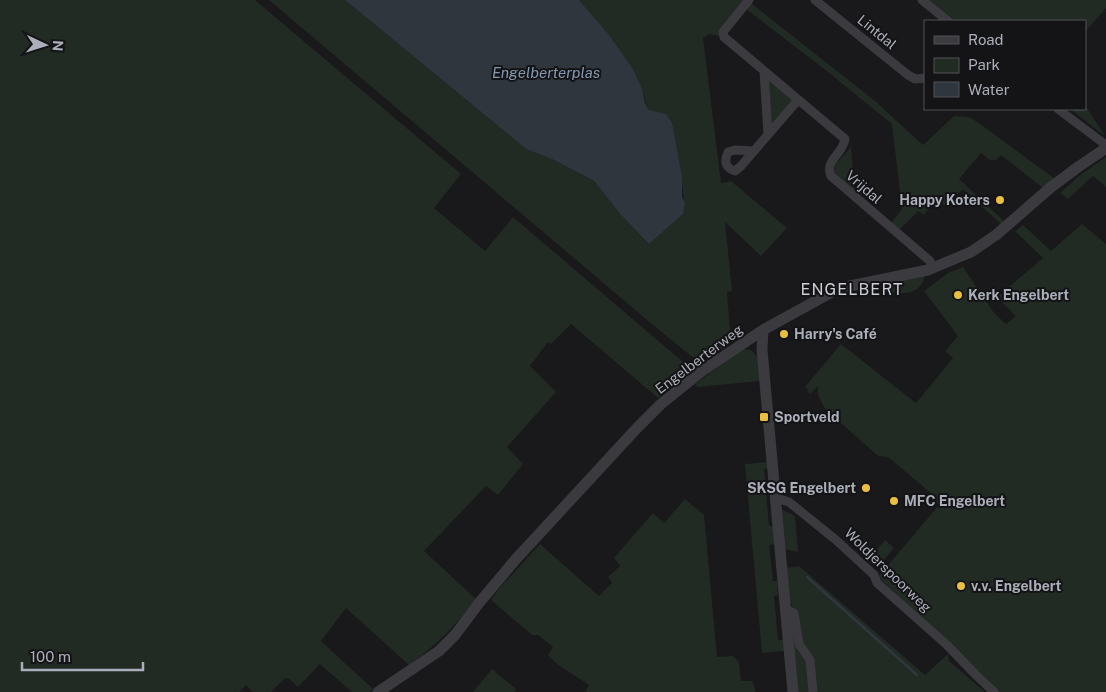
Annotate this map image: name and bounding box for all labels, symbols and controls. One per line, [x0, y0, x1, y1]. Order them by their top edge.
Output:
street label: Lintdal [854, 12, 900, 52]
north arrow [20, 20, 70, 70]
legend [924, 20, 1086, 110]
text: Road [968, 31, 1004, 48]
text: N [50, 40, 66, 52]
text: Park [968, 56, 1000, 73]
water label: Engelberterplas [492, 64, 600, 81]
text: Water [968, 81, 1010, 98]
street label: Vrijdal [843, 167, 885, 207]
place label: Happy Koters [899, 192, 990, 208]
marker: Happy Koters [994, 194, 1006, 206]
district label: ENGELBERT [800, 280, 904, 299]
place label: Kerk Engelbert [968, 287, 1069, 303]
marker: Kerk Engelbert [952, 289, 964, 301]
street label: Engelberterweg [652, 321, 746, 397]
place label: Harry's Café [794, 326, 877, 342]
marker: Harry's Café [778, 328, 790, 340]
place label: Sportveld [774, 409, 840, 425]
marker: Sportveld [758, 411, 770, 423]
place label: SKSG Engelbert [747, 480, 856, 496]
marker: SKSG Engelbert [860, 482, 872, 494]
place label: MFC Engelbert [904, 493, 1005, 509]
marker: MFC Engelbert [888, 495, 900, 507]
street label: Woldjerspoorweg [841, 525, 935, 616]
place label: v.v. Engelbert [971, 578, 1061, 594]
marker: v.v. Engelbert [955, 580, 967, 592]
scale bar [22, 640, 144, 672]
text: 100 m [30, 648, 71, 665]

